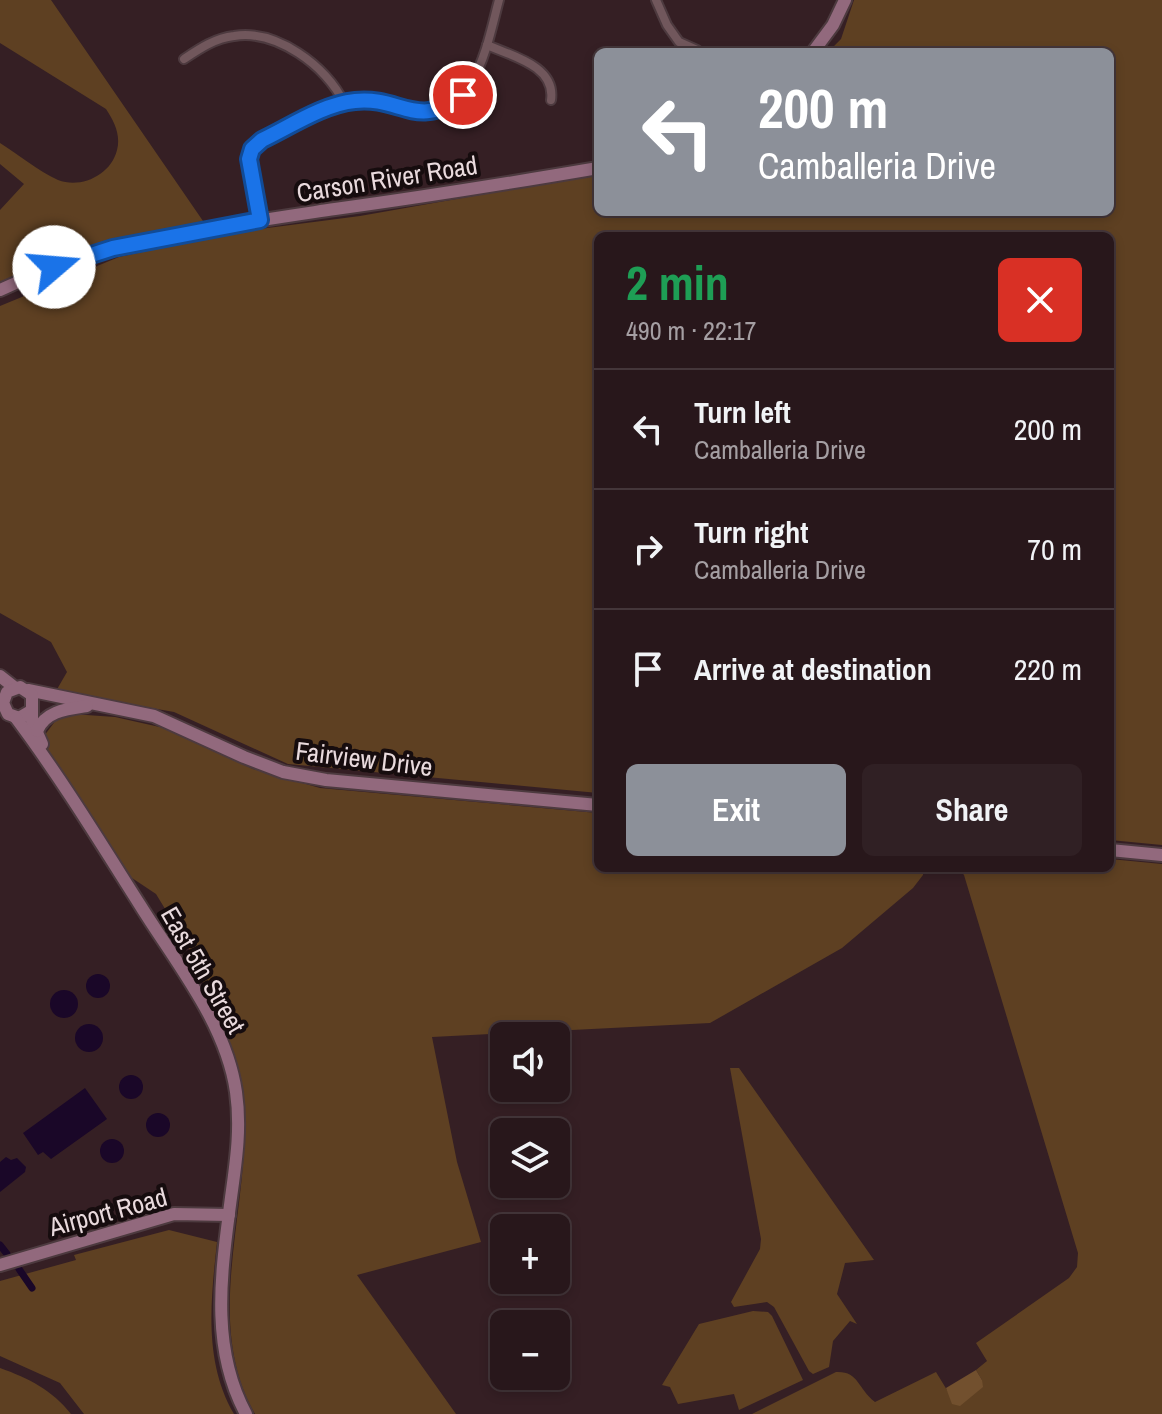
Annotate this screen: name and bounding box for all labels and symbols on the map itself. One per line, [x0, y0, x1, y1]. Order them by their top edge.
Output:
pin [429, 61, 497, 129]
street label: Carson River Road [294, 147, 480, 210]
position arrow [12, 225, 96, 309]
street label: Fairview Drive [294, 733, 434, 784]
street label: East 5th Street [153, 900, 254, 1040]
street label: Airport Road [44, 1179, 171, 1244]

